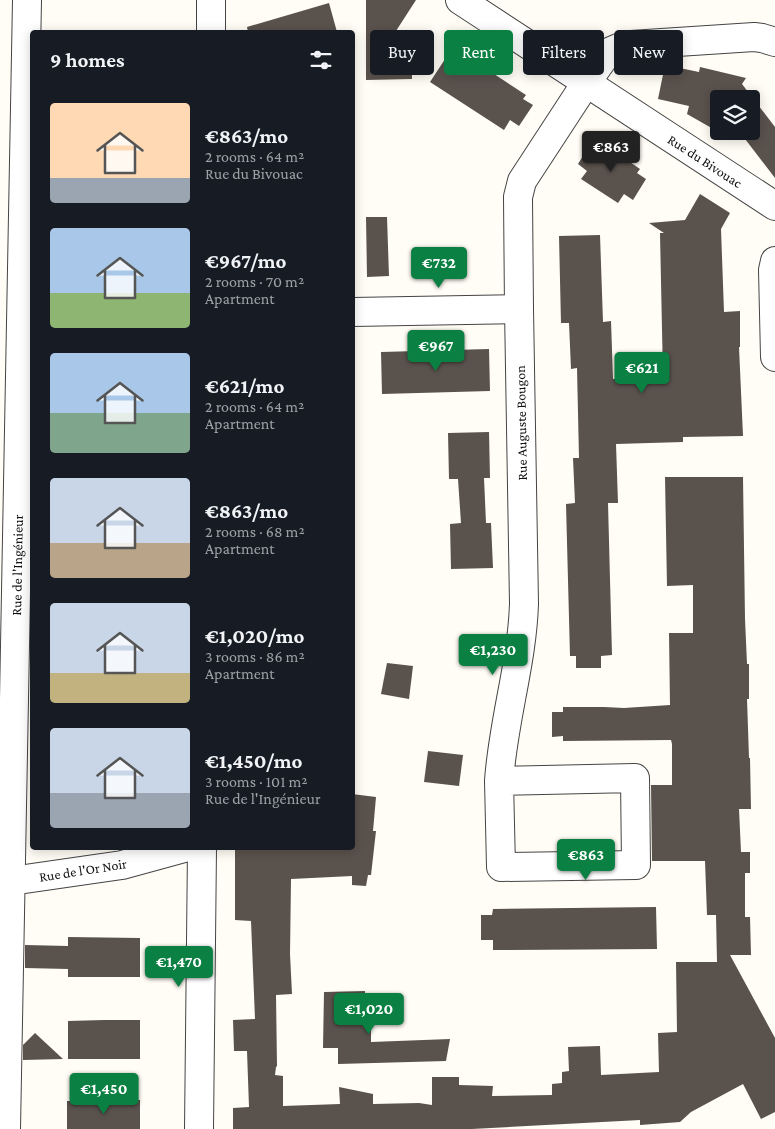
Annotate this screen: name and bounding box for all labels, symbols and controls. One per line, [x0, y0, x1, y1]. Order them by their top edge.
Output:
chip: Buy [370, 30, 434, 75]
chip: Rent [444, 30, 513, 75]
chip: Filters [523, 30, 604, 75]
chip: New [614, 30, 683, 75]
icon: filters [307, 46, 335, 74]
text: 9 homes [50, 48, 125, 72]
map controls [710, 90, 760, 140]
button: layers [710, 90, 760, 140]
icon: home [90, 123, 150, 183]
text: €863/mo [205, 124, 288, 148]
pin: €863 [581, 130, 641, 173]
street label: Rue du Bivouac [665, 131, 745, 191]
text: €863 [593, 138, 629, 155]
text: 2 rooms · 64 m² [205, 148, 304, 165]
text: Rue du Bivouac [205, 165, 303, 182]
pin: €732 [409, 246, 469, 289]
icon: home [90, 248, 150, 308]
text: €967/mo [205, 249, 286, 273]
text: €732 [422, 254, 456, 271]
text: 2 rooms · 70 m² [205, 273, 304, 290]
text: Apartment [205, 290, 275, 307]
pin: €967 [406, 330, 466, 372]
text: €967 [418, 337, 454, 354]
pin: €621 [612, 352, 672, 394]
text: €621 [626, 359, 659, 376]
street label: Rue Auguste Bougon [512, 365, 530, 481]
icon: home [90, 373, 150, 433]
text: €621/mo [205, 374, 284, 398]
text: 2 rooms · 64 m² [205, 398, 304, 415]
text: Apartment [205, 415, 275, 432]
icon: home [90, 498, 150, 558]
text: €863/mo [205, 499, 288, 523]
street label: Rue de l'Ingénieur [8, 514, 26, 616]
text: 2 rooms · 68 m² [205, 523, 305, 540]
text: Apartment [205, 540, 275, 557]
icon: home [90, 623, 150, 683]
text: €1,020/mo [205, 624, 304, 648]
pin: €1,230 [452, 634, 534, 676]
text: €1,230 [470, 641, 516, 658]
text: 3 rooms · 86 m² [205, 648, 305, 665]
text: Apartment [205, 665, 275, 682]
icon: home [90, 748, 150, 808]
text: €1,450/mo [205, 749, 302, 773]
text: 3 rooms · 101 m² [205, 773, 308, 790]
text: Rue de l'Ingénieur [205, 790, 321, 807]
pin: €863 [556, 838, 616, 881]
text: €863 [568, 846, 604, 863]
street label: Rue de l'Or Noir [38, 855, 128, 885]
pin: €1,470 [138, 946, 220, 988]
text: €1,470 [156, 953, 202, 970]
pin: €1,020 [328, 992, 410, 1035]
text: €1,020 [345, 1000, 393, 1017]
pin: €1,450 [63, 1072, 145, 1115]
text: €1,450 [81, 1080, 127, 1097]

